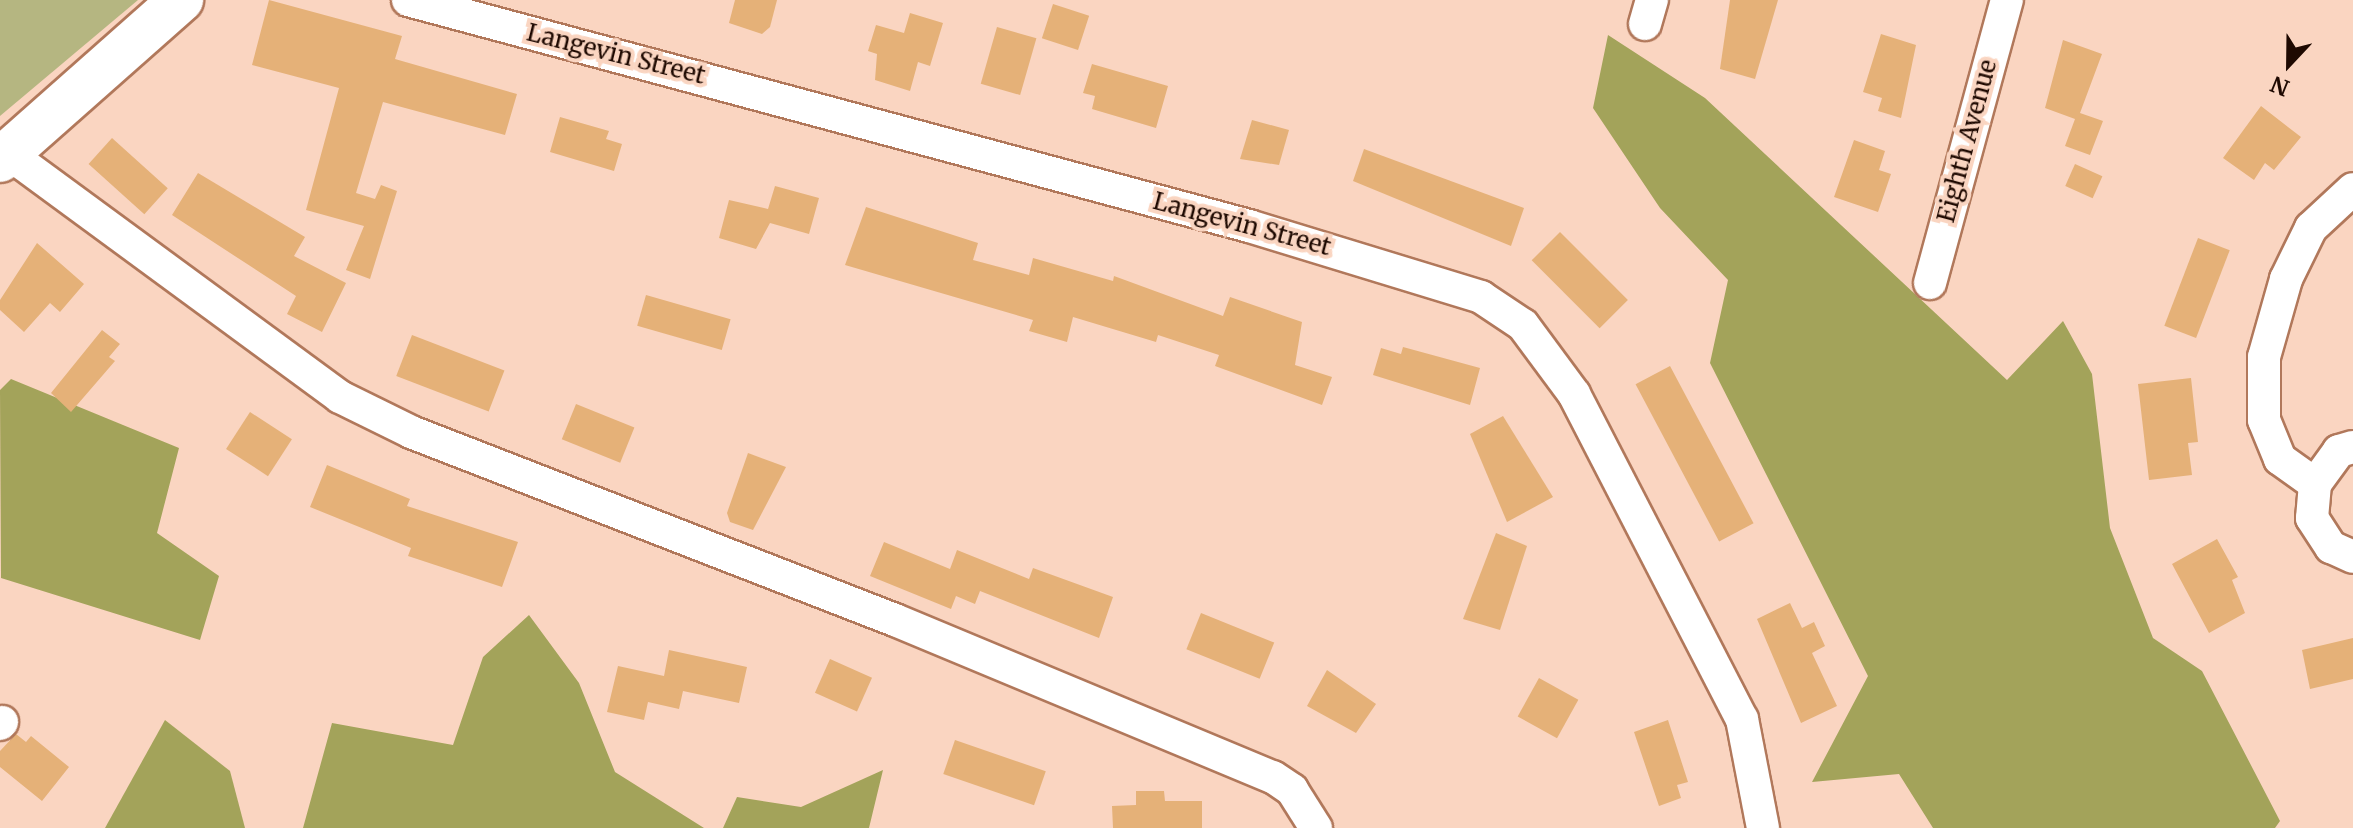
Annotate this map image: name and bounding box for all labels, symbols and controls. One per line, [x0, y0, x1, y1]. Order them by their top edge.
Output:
street label: Langevin Street [524, 18, 708, 90]
north arrow [2249, 24, 2329, 104]
street label: Eighth Avenue [1931, 56, 2003, 226]
text: N [2267, 70, 2293, 102]
street label: Langevin Street [1150, 186, 1334, 262]

